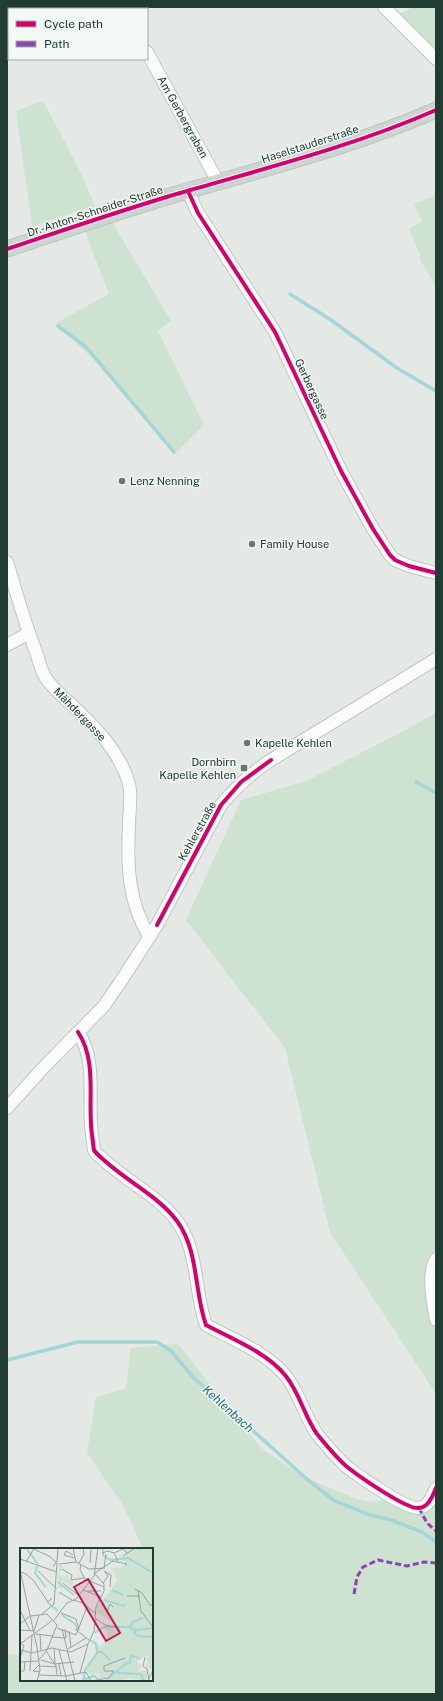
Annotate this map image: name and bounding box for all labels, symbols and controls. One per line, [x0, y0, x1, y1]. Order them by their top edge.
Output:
legend [8, 8, 148, 60]
text: Cycle path [44, 17, 103, 31]
text: Path [44, 37, 70, 51]
street label: Am Gerbergraben [156, 74, 210, 160]
street label: Haselstauderstraße [260, 123, 360, 165]
street label: Dr.-Anton-Schneider-Straße [26, 183, 164, 239]
street label: Gerbergasse [293, 357, 331, 421]
place label: Lenz Nenning [130, 475, 200, 487]
marker: Lenz Nenning [117, 476, 127, 486]
place label: Family House [260, 538, 329, 550]
marker: Family House [247, 539, 257, 549]
street label: Mähdergasse [52, 685, 108, 743]
place label: Kapelle Kehlen [255, 737, 332, 749]
marker: Kapelle Kehlen [242, 738, 252, 748]
place label: Dornbirn Kapelle Kehlen [159, 756, 236, 781]
marker: Dornbirn Kapelle Kehlen [239, 763, 249, 773]
street label: Kehlerstraße [176, 799, 218, 863]
water label: Kehlenbach [200, 1383, 256, 1436]
inset map [20, 1548, 153, 1681]

